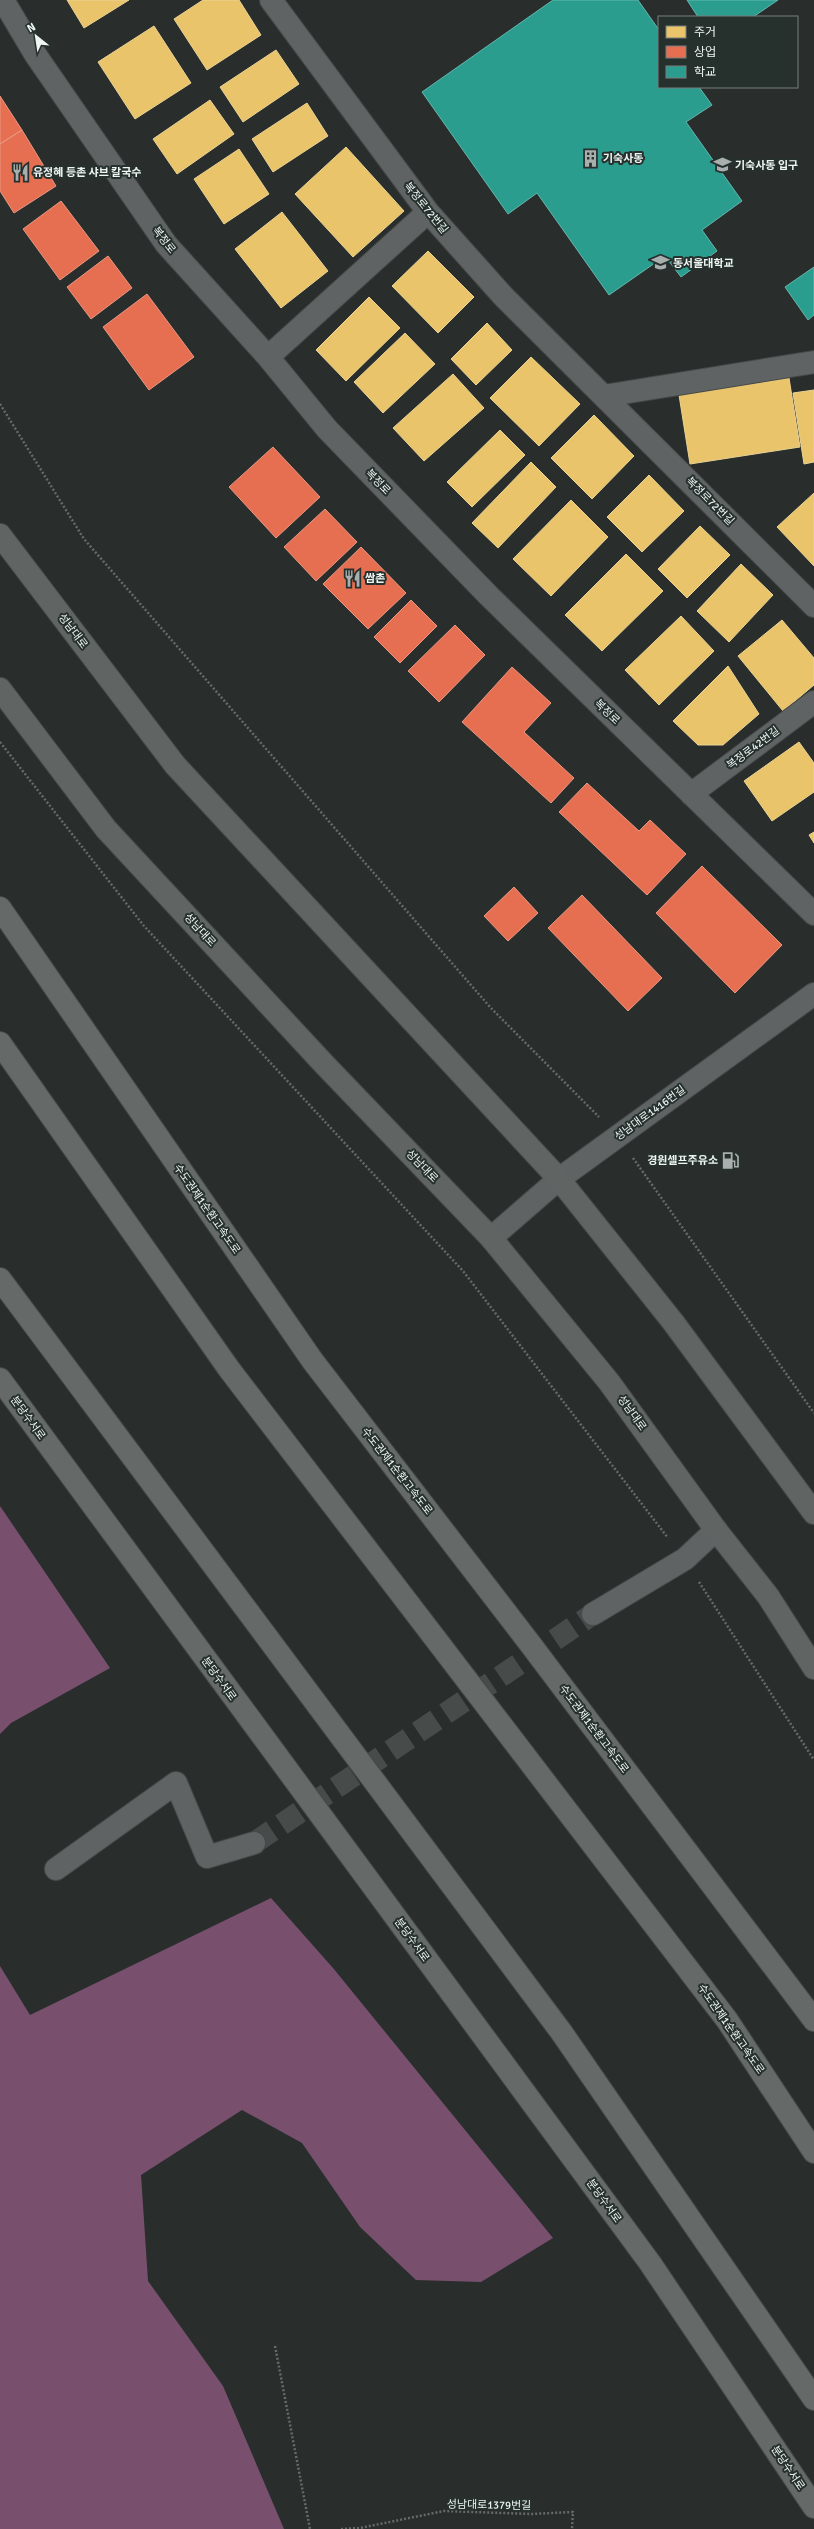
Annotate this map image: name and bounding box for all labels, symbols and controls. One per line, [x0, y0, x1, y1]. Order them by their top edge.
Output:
north arrow [16, 16, 56, 56]
legend [658, 16, 798, 88]
text: N [25, 20, 38, 35]
text: 주거 [694, 25, 716, 40]
text: 상업 [694, 45, 716, 60]
text: 학교 [694, 65, 716, 80]
building icon: 기숙사동 [580, 148, 600, 168]
place label: 기숙사동 [603, 152, 643, 165]
school or university icon: 기숙사동 입구 [712, 155, 732, 175]
place label: 기숙사동 입구 [735, 159, 798, 172]
restaurant icon: 유정혜 등촌 샤브 칼국수 [10, 162, 30, 182]
place label: 유정혜 등촌 샤브 칼국수 [33, 166, 141, 179]
street label: 복정로72번길 [401, 180, 451, 236]
street label: 복정로 [150, 224, 178, 256]
school or university icon: 동서울대학교 [650, 253, 670, 273]
place label: 동서울대학교 [673, 257, 734, 270]
street label: 복정로 [363, 467, 393, 497]
street label: 복정로72번길 [683, 474, 737, 528]
restaurant icon: 쌈촌 [342, 568, 362, 588]
place label: 쌈촌 [365, 572, 385, 585]
street label: 성남대로 [56, 611, 90, 651]
street label: 복정로 [592, 697, 622, 727]
street label: 복정로42번길 [724, 724, 782, 772]
street label: 성남대로 [181, 911, 219, 949]
street label: 성남대로1416번길 [612, 1083, 688, 1143]
street label: 성남대로 [403, 1147, 441, 1185]
fuel station icon: 경원셀프주유소 [721, 1150, 741, 1170]
place label: 경원셀프주유소 [647, 1154, 718, 1167]
street label: 수도권제1순환고속도로 [171, 1161, 243, 1257]
street label: 성남대로 [615, 1393, 649, 1433]
street label: 분당수서로 [8, 1394, 48, 1442]
street label: 수도권제1순환고속도로 [359, 1425, 435, 1517]
street label: 분당수서로 [199, 1655, 239, 1703]
street label: 수도권제1순환고속도로 [557, 1682, 631, 1776]
street label: 분당수서로 [392, 1916, 432, 1964]
street label: 수도권제1순환고속도로 [695, 1981, 767, 2077]
street label: 분당수서로 [584, 2177, 624, 2225]
street label: 분당수서로 [768, 2443, 808, 2493]
street label: 성남대로1379번길 [447, 2498, 531, 2512]

